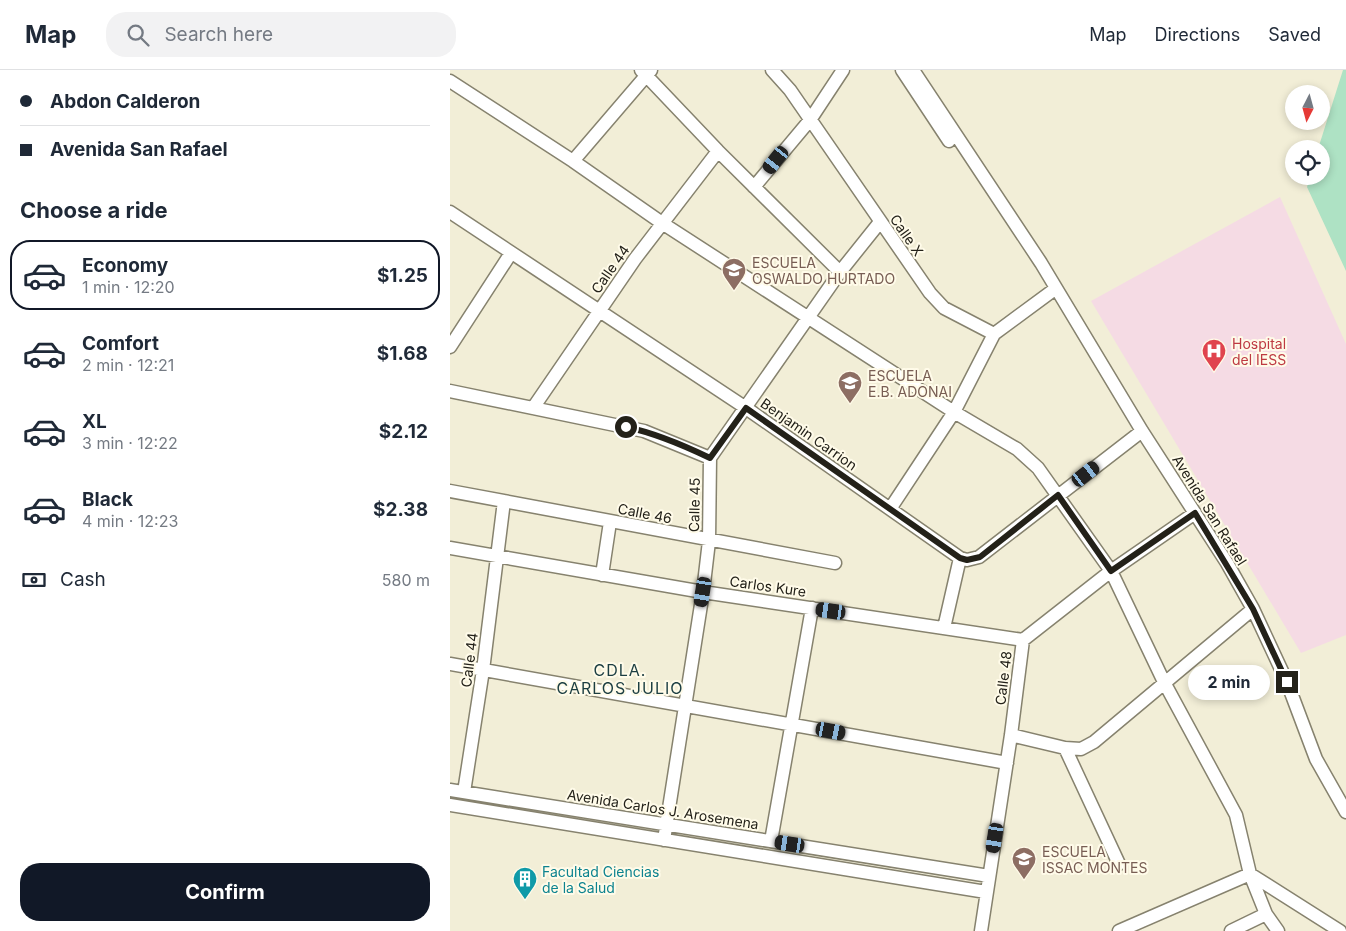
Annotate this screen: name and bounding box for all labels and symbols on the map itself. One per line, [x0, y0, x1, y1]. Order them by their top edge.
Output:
north arrow [1285, 85, 1330, 130]
car [760, 144, 791, 176]
street label: Calle X [887, 211, 928, 259]
street label: Calle 44 [587, 242, 633, 296]
place label: ESCUELA OSWALDO HURTADO [752, 254, 895, 287]
school or university icon: ESCUELA OSWALDO HURTADO [721, 257, 747, 291]
place label: Hospital del IESS [1232, 335, 1286, 368]
hospital icon: Hospital del IESS [1201, 338, 1227, 372]
place label: ESCUELA E.B. ADONAI [868, 367, 952, 400]
school or university icon: ESCUELA E.B. ADONAI [837, 370, 863, 404]
street label: Benjamin Carrion [757, 394, 861, 474]
route start [615, 416, 637, 438]
street label: Avenida San Rafael [1169, 452, 1251, 568]
car [1069, 459, 1102, 489]
street label: Calle 45 [685, 478, 703, 532]
street label: Calle 46 [617, 499, 673, 527]
street label: Carlos Kure [729, 572, 807, 600]
car [693, 576, 712, 608]
car [815, 601, 846, 621]
street label: Calle 44 [457, 632, 481, 688]
street label: Calle 48 [991, 650, 1015, 706]
district label: CDLA. CARLOS JULIO [557, 660, 683, 698]
callout: 2 min [1187, 664, 1270, 700]
route end [1276, 671, 1298, 693]
car [814, 721, 847, 741]
street label: Avenida Carlos J. Arosemena [566, 785, 760, 833]
car [985, 822, 1004, 854]
car [774, 834, 805, 854]
place label: ESCUELA ISSAC MONTES [1042, 843, 1147, 876]
school or university icon: ESCUELA ISSAC MONTES [1011, 846, 1037, 880]
place label: Facultad Ciencias de la Salud [542, 863, 659, 896]
building icon: Facultad Ciencias de la Salud [512, 866, 538, 900]

